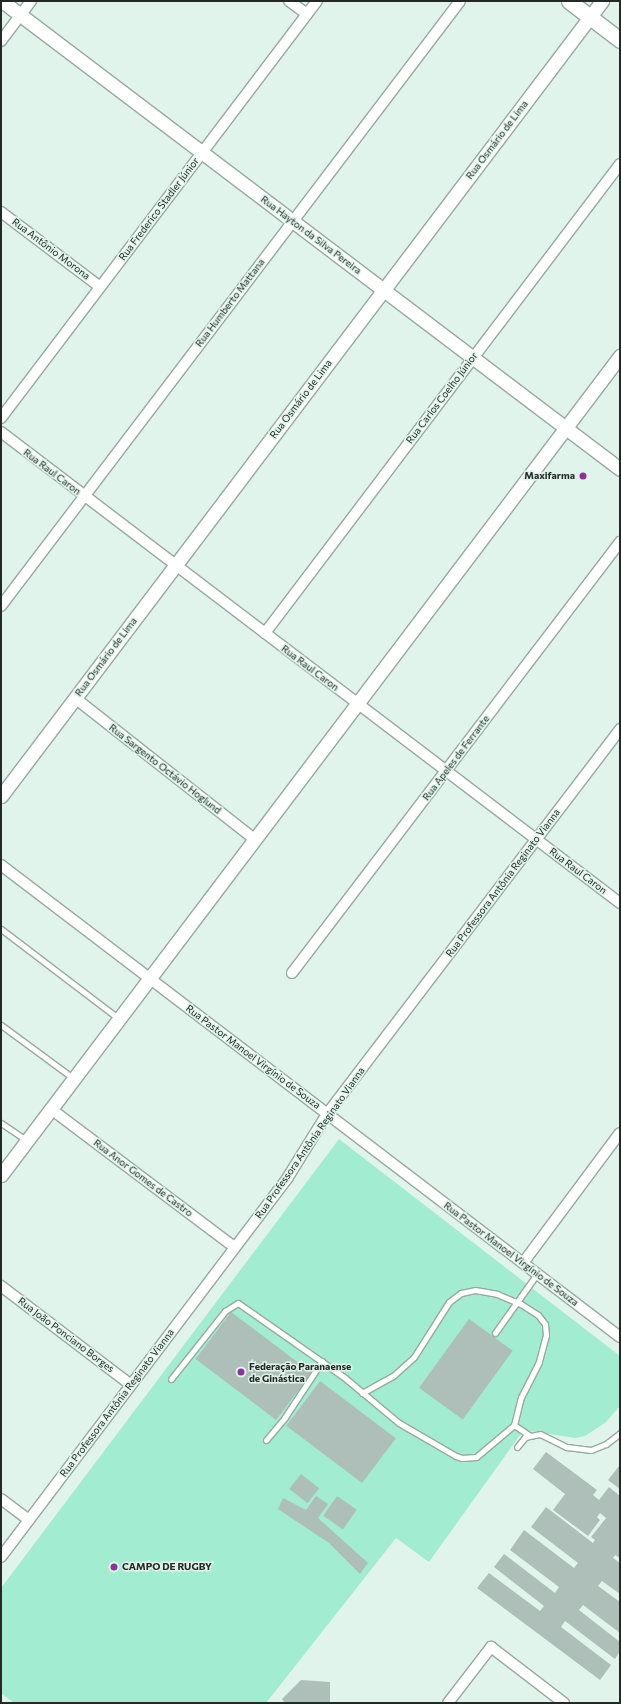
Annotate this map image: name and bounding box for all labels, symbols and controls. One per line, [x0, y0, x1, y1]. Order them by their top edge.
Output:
street label: Rua Osmário de Lima [463, 98, 531, 182]
street label: Rua Frederico Stadler Júnior [116, 155, 202, 263]
street label: Rua Hayton da Silva Pereira [258, 193, 364, 277]
street label: Rua Antônio Morona [10, 216, 92, 282]
street label: Rua Humberto Mattana [193, 257, 267, 349]
street label: Rua Carlos Coelho Júnior [404, 350, 480, 446]
street label: Rua Osmário de Lima [267, 357, 335, 441]
street label: Rua Raul Caron [21, 446, 83, 498]
place label: Maxifarma [524, 470, 575, 482]
marker: Maxifarma [578, 471, 588, 481]
street label: Rua Osmário de Lima [72, 615, 140, 699]
street label: Rua Raul Caron [279, 642, 341, 694]
street label: Rua Apeles de Ferrante [420, 713, 492, 803]
street label: Rua Sargento Octávio Hoglund [106, 721, 224, 817]
street label: Rua Professora Antônia Reginato Vianna [443, 807, 563, 959]
street label: Rua Raul Caron [547, 845, 609, 897]
street label: Rua Pastor Manoel Virgínio de Souza [183, 1002, 323, 1112]
street label: Rua Professora Antônia Reginato Vianna [253, 1065, 367, 1221]
street label: Rua Anor Gomes de Castro [91, 1137, 195, 1219]
street label: Rua Pastor Manoel Virgínio de Souza [441, 1199, 581, 1309]
street label: Rua João Ponciano Borges [16, 1295, 116, 1375]
street label: Rua Professora Antônia Reginato Vianna [57, 1327, 177, 1479]
place label: Federação Paranaense de Ginástica [249, 1360, 351, 1384]
marker: Federação Paranaense de Ginástica [236, 1367, 246, 1377]
place label: CAMPO DE RUGBY [122, 1561, 212, 1573]
marker: CAMPO DE RUGBY [109, 1562, 119, 1572]

